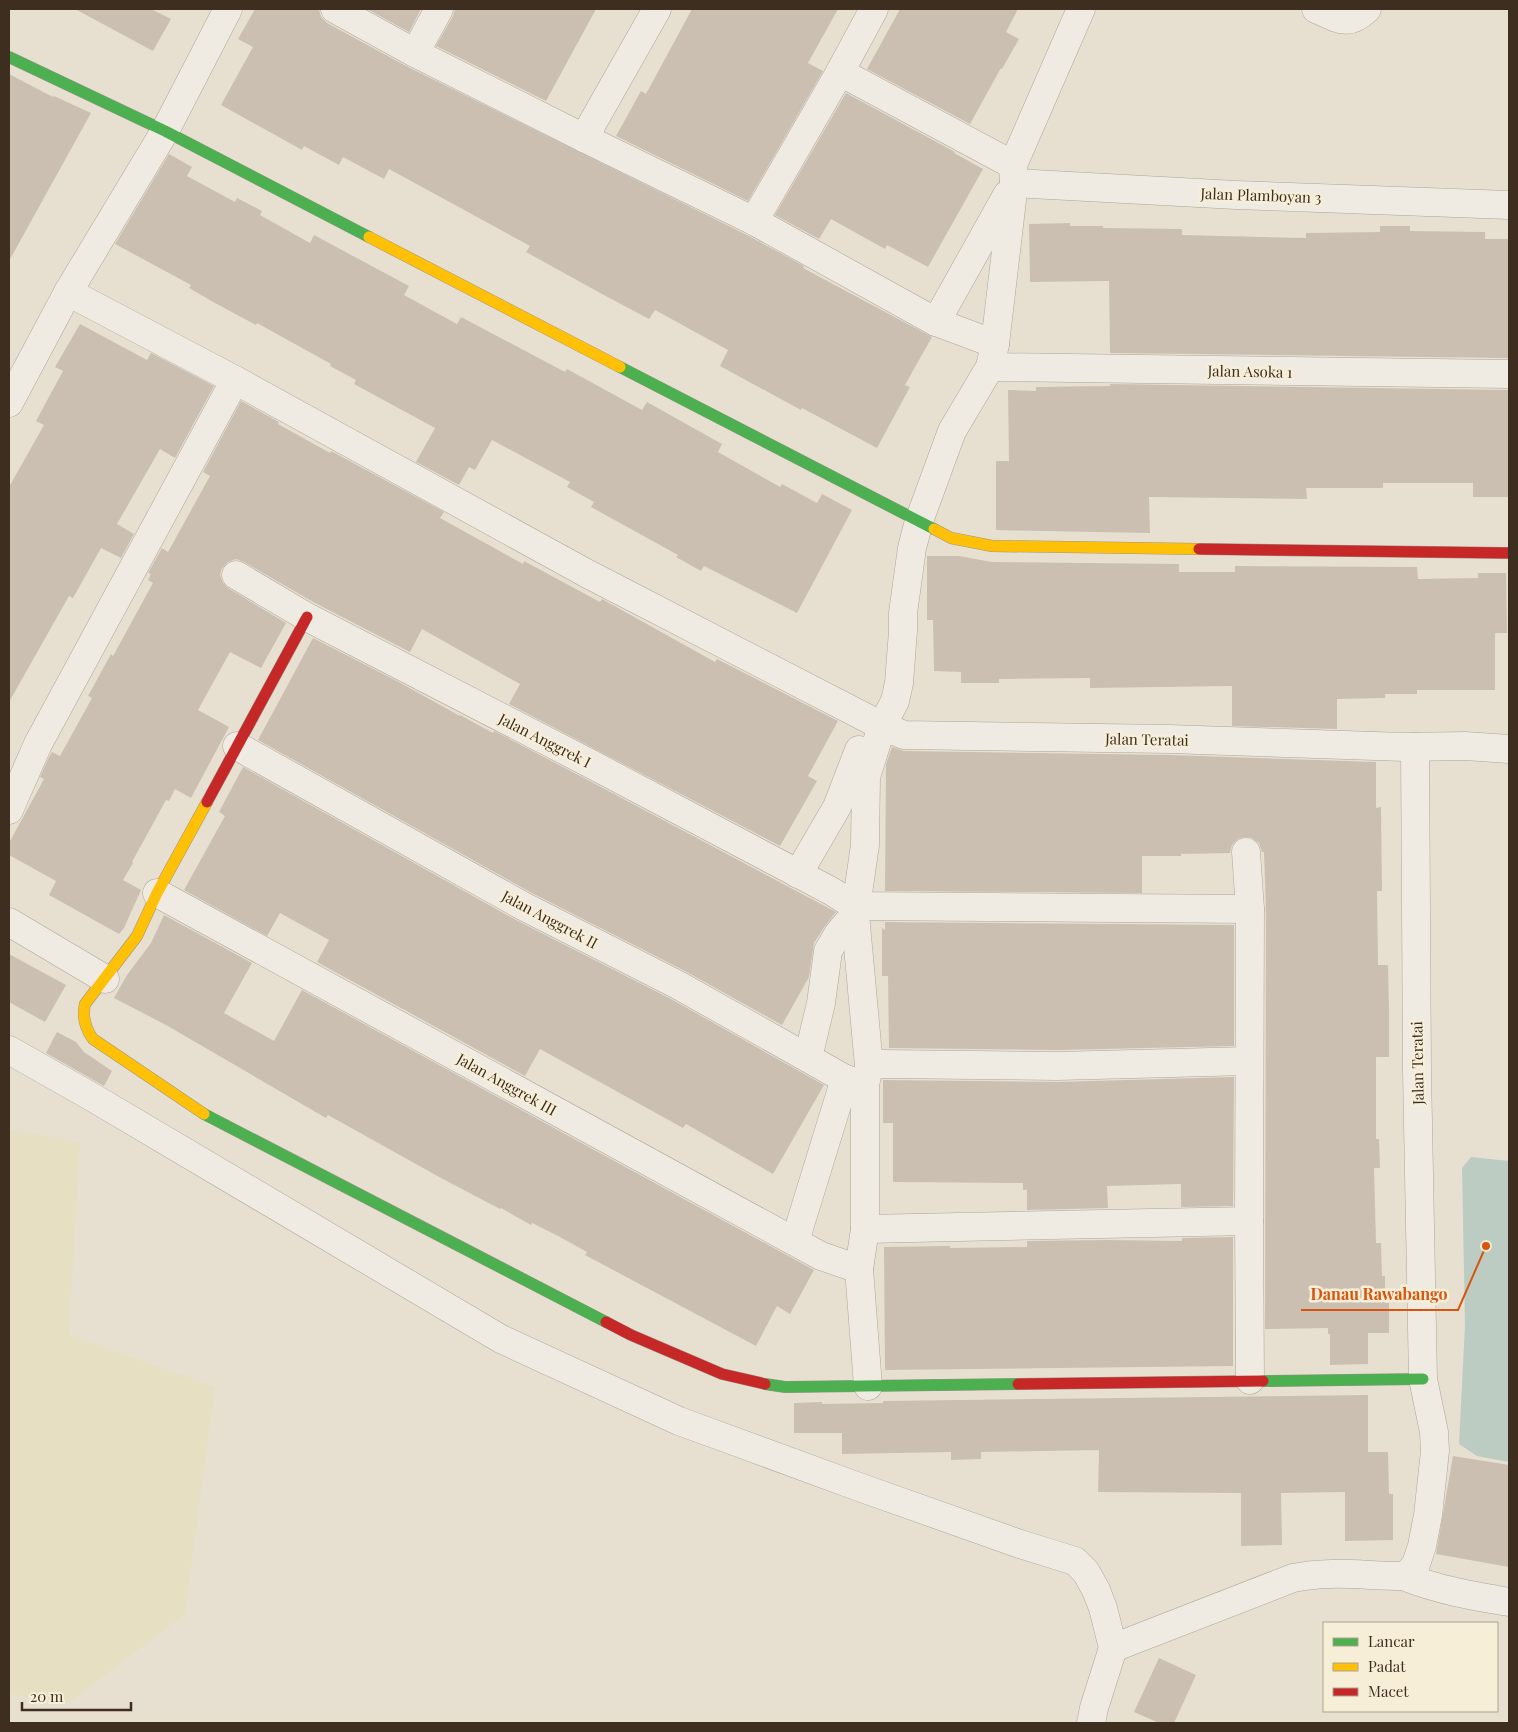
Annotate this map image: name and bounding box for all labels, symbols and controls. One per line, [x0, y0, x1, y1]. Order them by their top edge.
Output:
street label: Jalan Plamboyan 3 [1199, 183, 1322, 207]
street label: Jalan Asoka 1 [1206, 360, 1293, 382]
street label: Jalan Anggrek I [495, 708, 595, 772]
street label: Jalan Teratai [1104, 728, 1190, 750]
street label: Jalan Anggrek II [498, 885, 601, 953]
street label: Jalan Teratai [1406, 1020, 1428, 1106]
street label: Jalan Anggrek III [453, 1048, 560, 1120]
callout: Danau Rawabango [1301, 1279, 1458, 1310]
text: Danau Rawabango [1310, 1283, 1448, 1304]
legend [1323, 1622, 1498, 1712]
text: Lancar [1368, 1631, 1415, 1651]
text: Padat [1368, 1656, 1406, 1676]
scale bar [22, 1680, 131, 1712]
text: Macet [1368, 1681, 1409, 1701]
text: 20 m [30, 1686, 64, 1706]

